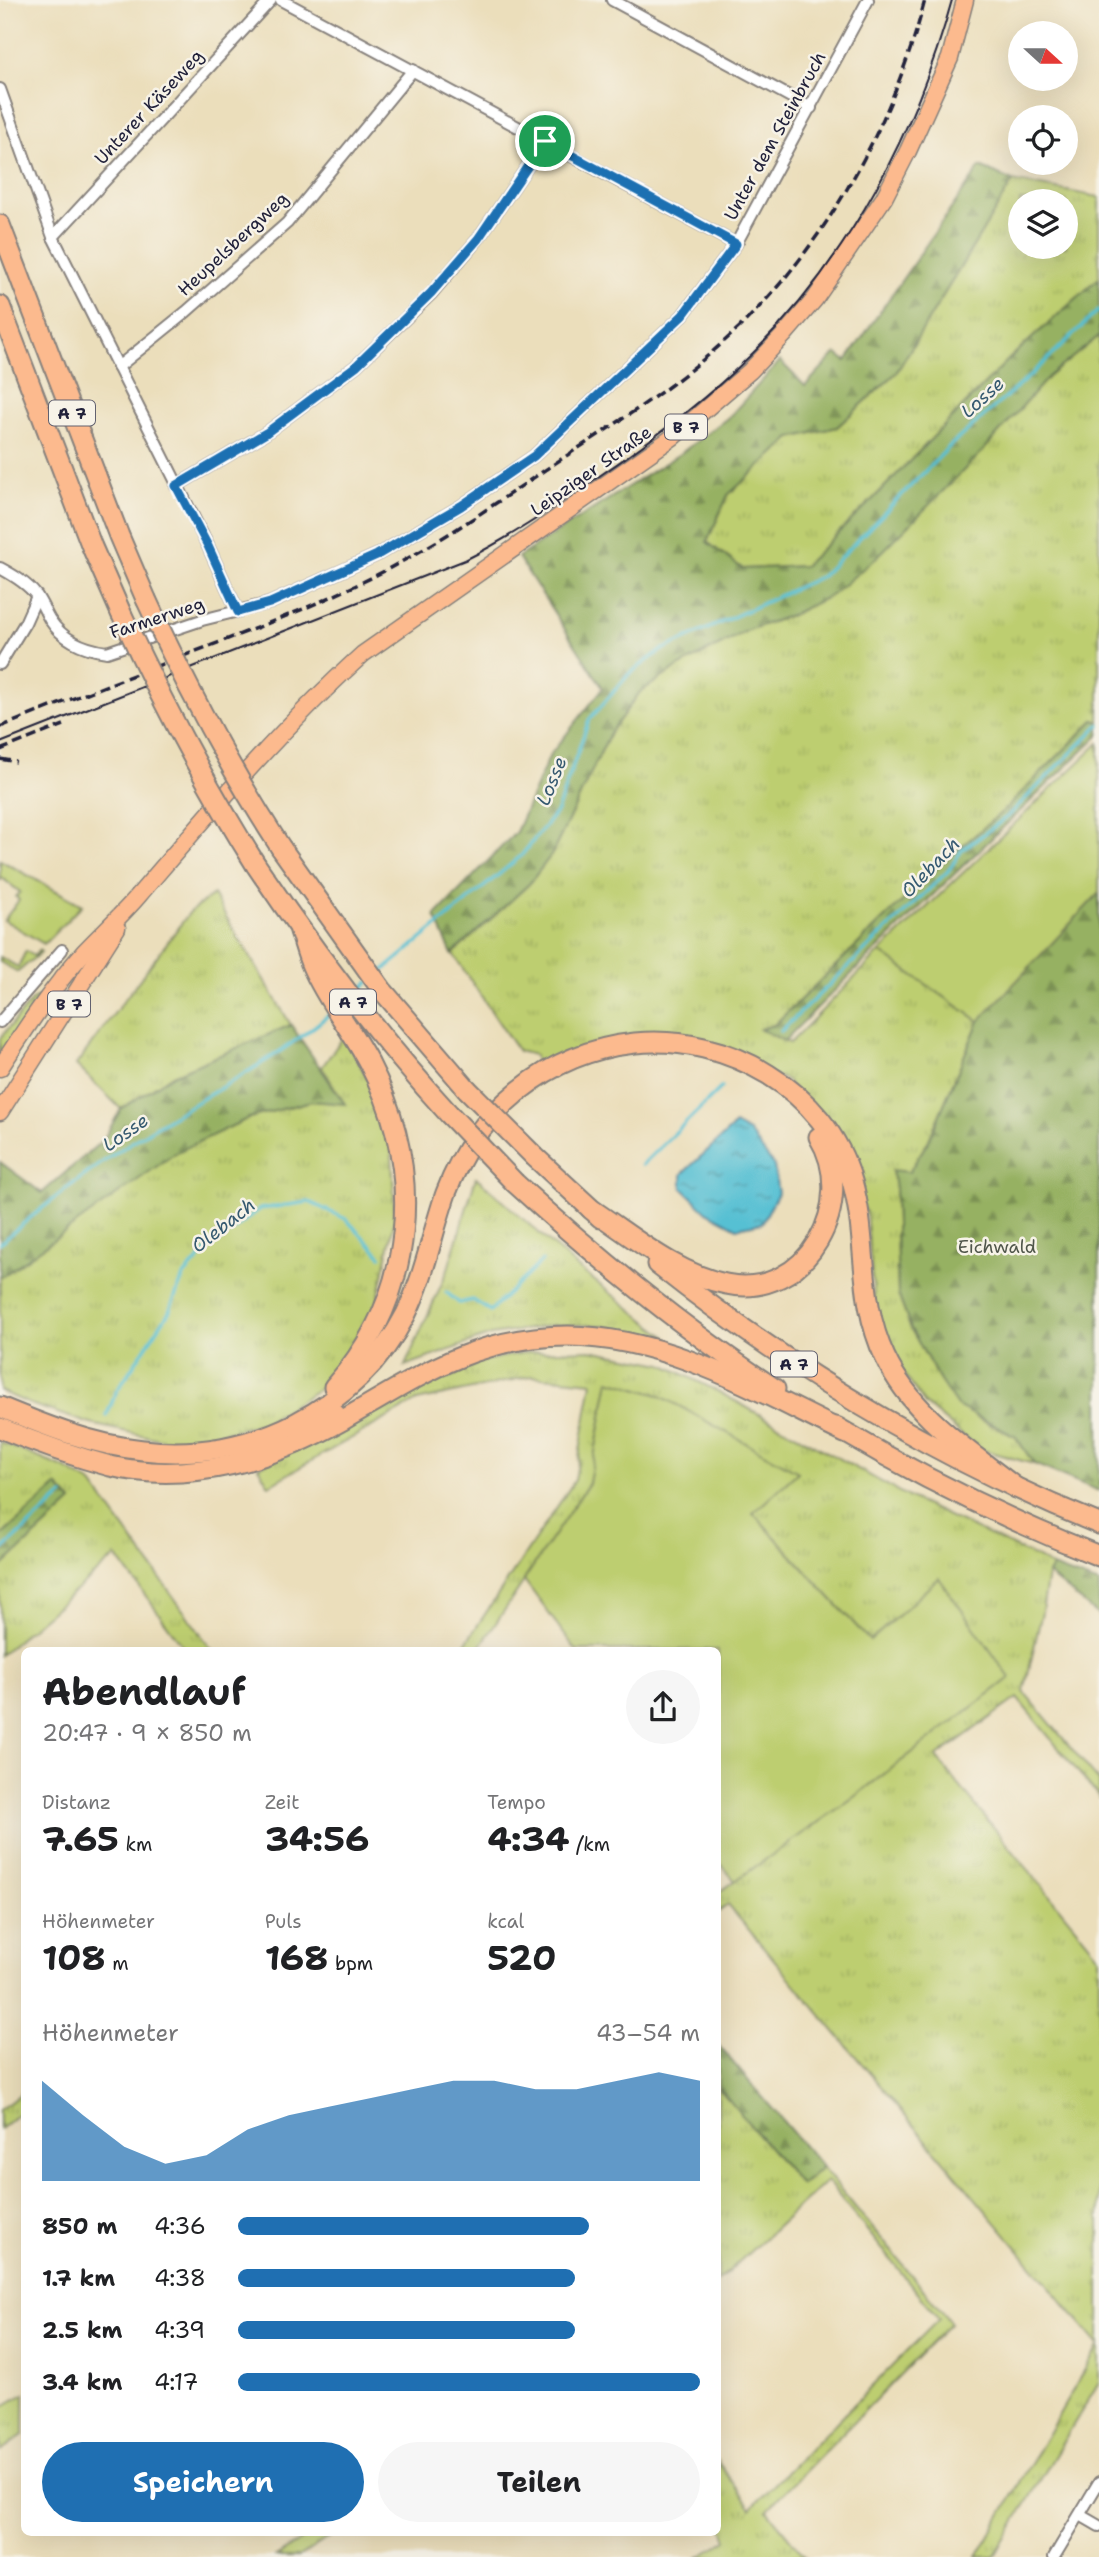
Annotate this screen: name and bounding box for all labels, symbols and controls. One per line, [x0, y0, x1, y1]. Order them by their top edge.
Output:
north arrow [1008, 21, 1078, 91]
map controls [1008, 21, 1078, 259]
street label: Unterer Käseweg [89, 44, 209, 170]
street label: Unter dem Steinbruch [719, 47, 831, 225]
button: locate [1008, 105, 1078, 175]
pin [515, 111, 575, 171]
icon: arrive [526, 122, 564, 160]
street label: Heupelsbergweg [173, 187, 293, 301]
button: layers [1008, 189, 1078, 259]
water label: Losse [955, 371, 1009, 424]
road number: A 7 [49, 400, 95, 426]
road number: B 7 [665, 414, 707, 440]
street label: Leipziger Straße [526, 420, 656, 522]
street label: Farmerweg [107, 591, 207, 645]
water label: Losse [530, 753, 573, 809]
water label: Olebach [895, 832, 965, 903]
road number: A 7 [330, 990, 376, 1014]
road number: B 7 [48, 992, 90, 1016]
water label: Losse [97, 1108, 153, 1157]
water label: Olebach [186, 1193, 260, 1258]
park label: Eichwald [958, 1235, 1036, 1259]
road number: A 7 [771, 1352, 817, 1376]
text: Abendlauf [42, 1666, 246, 1717]
button: share [626, 1670, 700, 1744]
text: 20:47 · 9 × 850 m [42, 1718, 252, 1748]
text: Distanz [42, 1790, 111, 1815]
text: Zeit [265, 1790, 300, 1815]
text: Tempo [487, 1790, 546, 1815]
text: 7.65 [42, 1815, 119, 1862]
text: 34:56 [265, 1815, 370, 1862]
text: 4:34 [487, 1815, 570, 1862]
text: km [119, 1832, 152, 1857]
text: /km [570, 1832, 610, 1857]
text: Höhenmeter [42, 1909, 155, 1934]
text: Puls [265, 1909, 302, 1934]
text: kcal [487, 1909, 524, 1934]
text: 108 [42, 1934, 106, 1981]
text: 168 [265, 1934, 328, 1981]
text: 520 [487, 1934, 556, 1981]
text: m [106, 1951, 129, 1976]
text: bpm [328, 1951, 373, 1976]
text: Höhenmeter [42, 2018, 179, 2048]
text: 43–54 m [596, 2018, 700, 2048]
text: 850 m [42, 2211, 117, 2241]
text: 4:36 [154, 2211, 206, 2241]
text: 1.7 km [42, 2263, 115, 2293]
text: 4:38 [154, 2263, 206, 2293]
text: 2.5 km [42, 2315, 123, 2345]
text: 4:39 [154, 2315, 205, 2345]
text: 3.4 km [42, 2367, 122, 2397]
text: 4:17 [154, 2367, 198, 2397]
button: Speichern [42, 2442, 364, 2522]
button: Teilen [378, 2442, 700, 2522]

